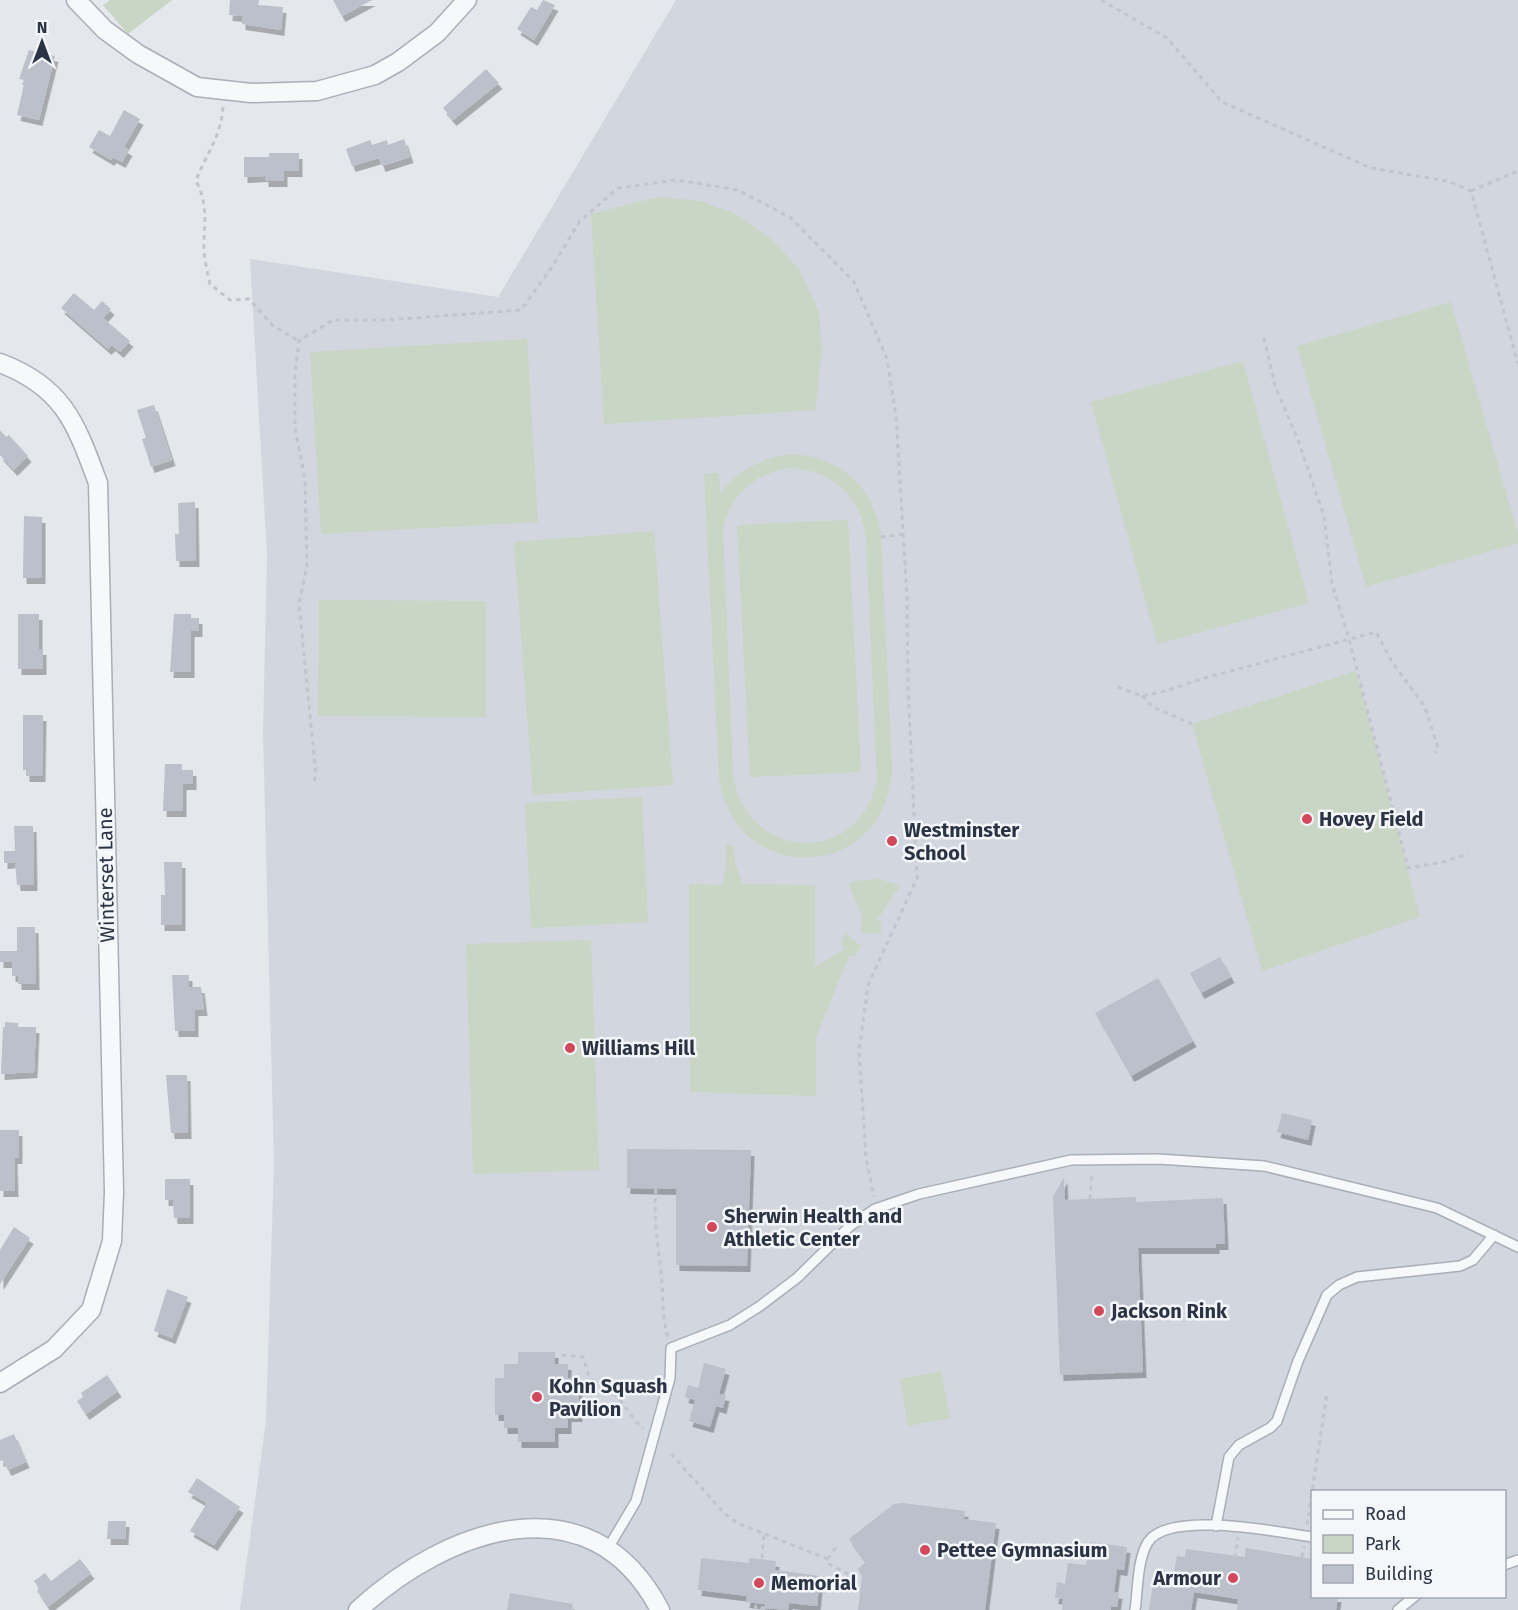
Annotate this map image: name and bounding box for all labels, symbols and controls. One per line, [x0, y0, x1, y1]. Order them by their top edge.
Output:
north arrow [12, 12, 72, 72]
text: N [37, 18, 47, 37]
street label: Winterset Lane [93, 807, 119, 943]
place label: Hovey Field [1319, 807, 1424, 831]
marker: Hovey Field [1300, 812, 1314, 826]
place label: Westminster School [904, 818, 1020, 865]
marker: Westminster School [885, 834, 899, 848]
place label: Williams Hill [582, 1036, 695, 1060]
marker: Williams Hill [563, 1041, 577, 1055]
place label: Sherwin Health and Athletic Center [723, 1204, 902, 1251]
marker: Sherwin Health and Athletic Center [705, 1220, 719, 1234]
place label: Jackson Rink [1110, 1299, 1228, 1323]
marker: Jackson Rink [1092, 1304, 1106, 1318]
place label: Kohn Squash Pavilion [549, 1374, 668, 1421]
marker: Kohn Squash Pavilion [530, 1390, 544, 1404]
legend [1311, 1490, 1506, 1598]
text: Road [1365, 1503, 1407, 1525]
text: Park [1365, 1533, 1401, 1555]
place label: Pettee Gymnasium [937, 1538, 1107, 1562]
marker: Pettee Gymnasium [918, 1543, 932, 1557]
text: Building [1365, 1563, 1433, 1585]
place label: Armour [1152, 1566, 1222, 1590]
place label: Memorial [771, 1571, 857, 1595]
marker: Armour [1226, 1571, 1240, 1585]
marker: Memorial [752, 1576, 766, 1590]

